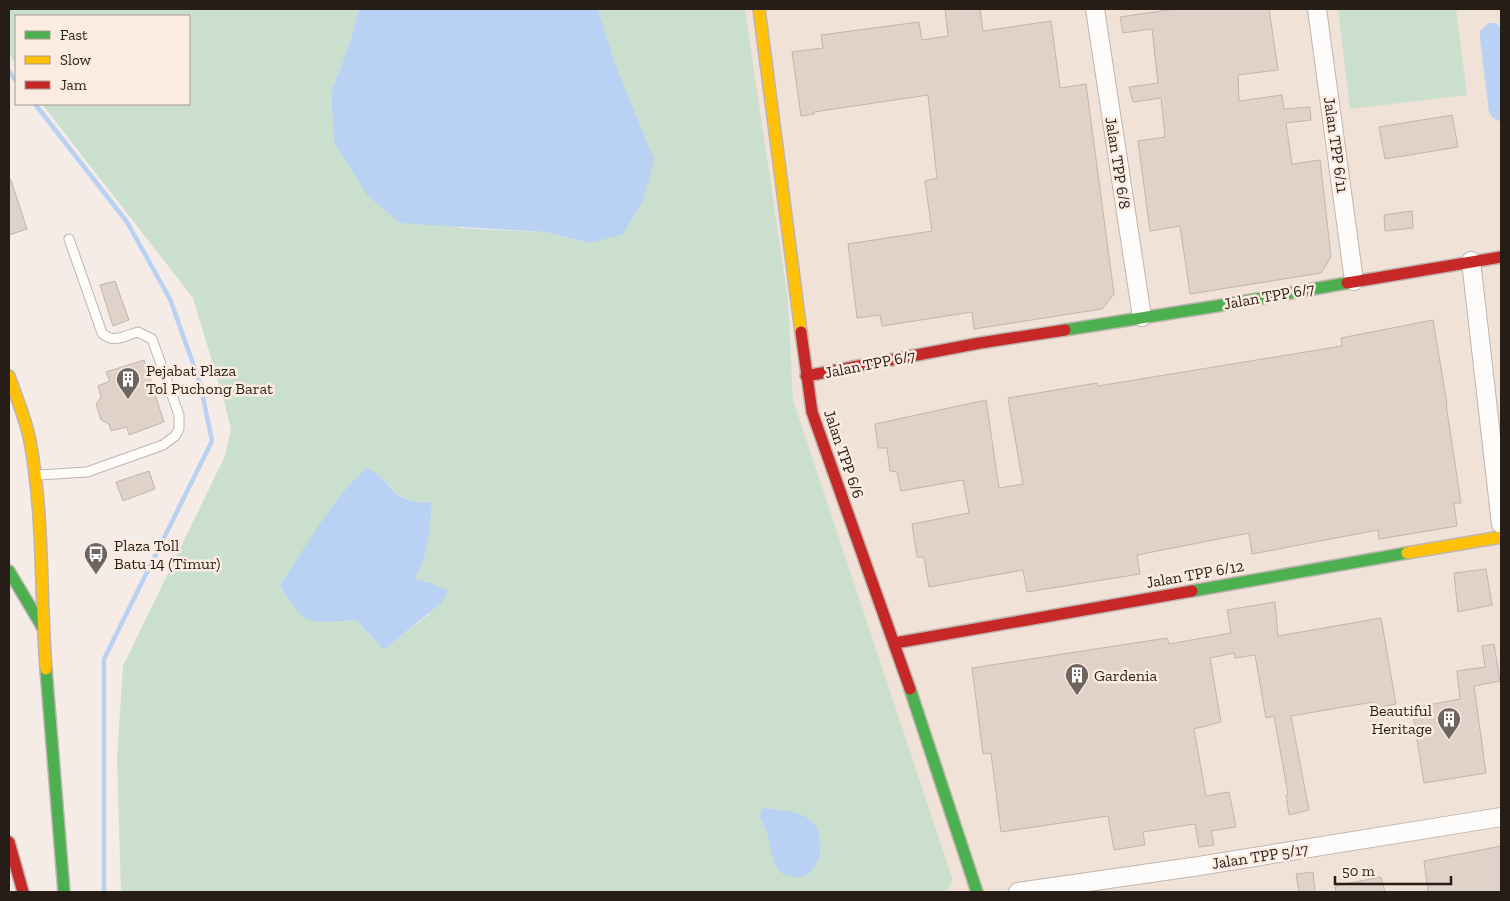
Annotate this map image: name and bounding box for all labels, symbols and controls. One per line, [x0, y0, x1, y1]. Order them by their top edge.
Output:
legend [15, 15, 190, 105]
text: Fast [60, 26, 88, 44]
text: Slow [60, 51, 92, 69]
text: Jam [60, 76, 87, 94]
street label: Jalan TPP 6/11 [1320, 96, 1352, 194]
street label: Jalan TPP 6/8 [1101, 116, 1135, 210]
street label: Jalan TPP 6/7 [1222, 279, 1316, 313]
street label: Jalan TPP 6/7 [823, 346, 917, 382]
place label: Pejabat Plaza Tol Puchong Barat [146, 361, 273, 398]
building icon: Pejabat Plaza Tol Puchong Barat [115, 366, 141, 400]
street label: Jalan TPP 6/6 [820, 407, 868, 501]
place label: Plaza Toll Batu 14 (Timur) [114, 536, 220, 573]
bus stop icon: Plaza Toll Batu 14 (Timur) [83, 541, 109, 575]
street label: Jalan TPP 6/12 [1145, 556, 1245, 592]
building icon: Gardenia [1064, 662, 1090, 696]
place label: Gardenia [1094, 666, 1157, 685]
place label: Beautiful Heritage [1369, 701, 1432, 738]
building icon: Beautiful Heritage [1436, 706, 1462, 740]
street label: Jalan TPP 5/17 [1210, 839, 1310, 873]
scale bar [1335, 854, 1451, 886]
text: 50 m [1342, 862, 1375, 880]

